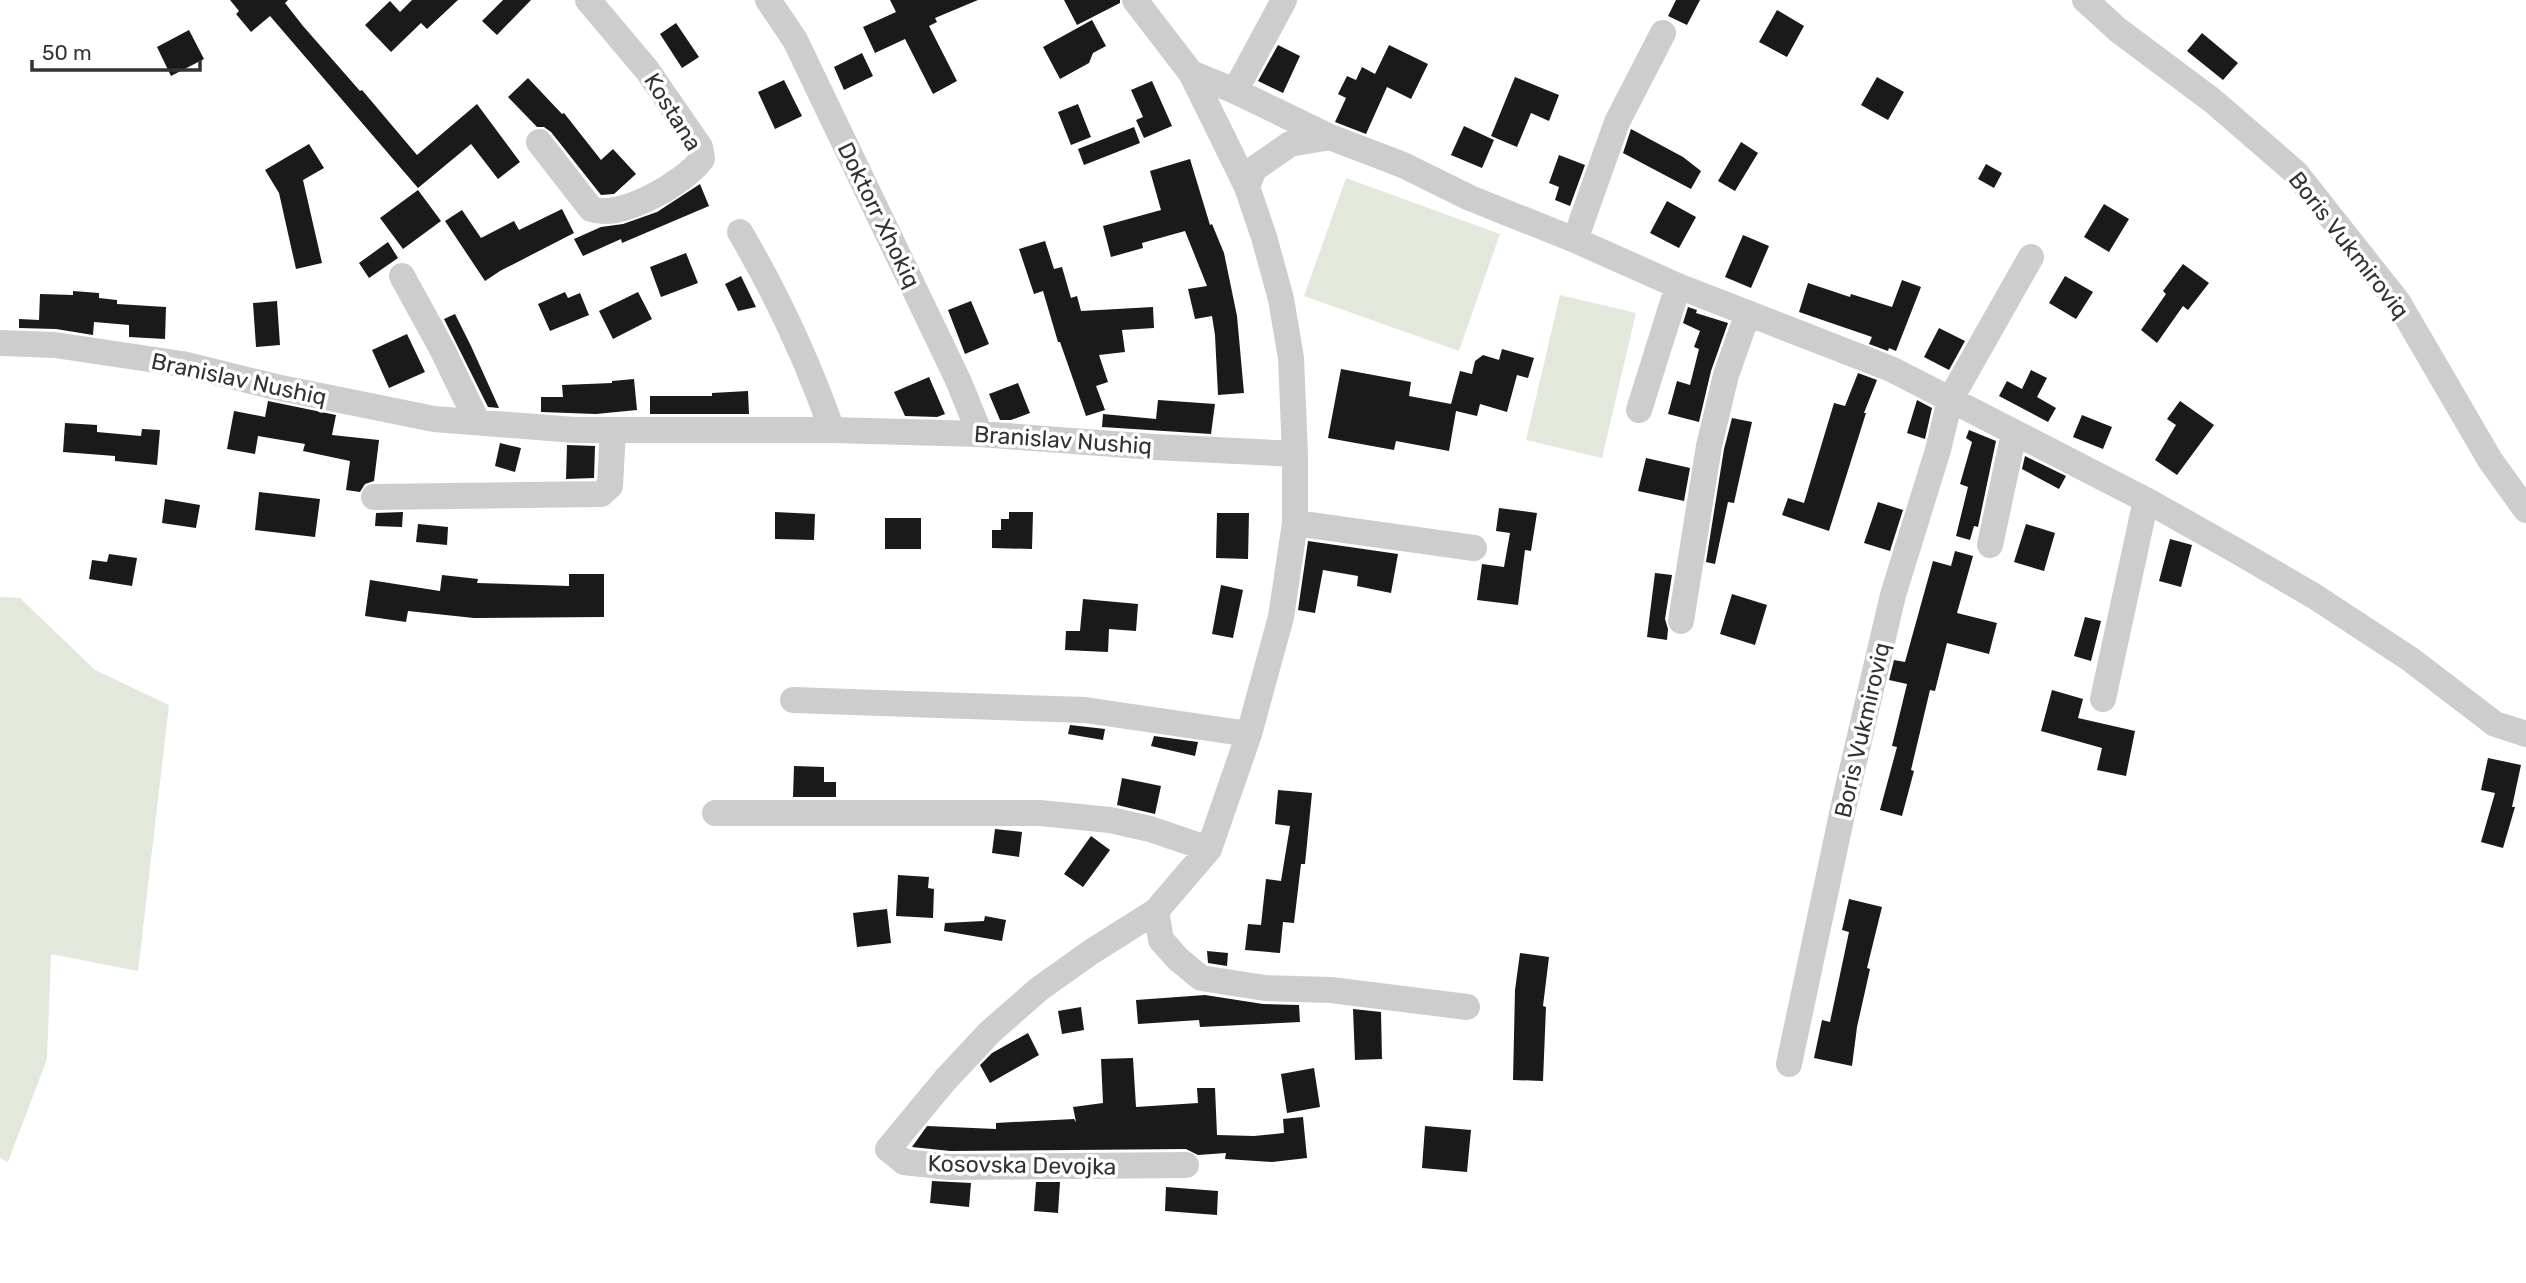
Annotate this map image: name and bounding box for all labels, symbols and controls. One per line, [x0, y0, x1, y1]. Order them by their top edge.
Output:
scale bar [32, 28, 200, 72]
text: 50 m [42, 40, 92, 65]
street label: Kostana [638, 68, 708, 156]
street label: Doktorr Xhokiq [832, 138, 926, 292]
street label: Boris Vukmiroviq [2283, 166, 2415, 324]
street label: Branislav Nushiq [149, 347, 329, 411]
street label: Branislav Nushiq [973, 420, 1153, 460]
street label: Boris Vukmiroviq [1828, 640, 1896, 820]
street label: Kosovska Devojka [927, 1149, 1117, 1181]

